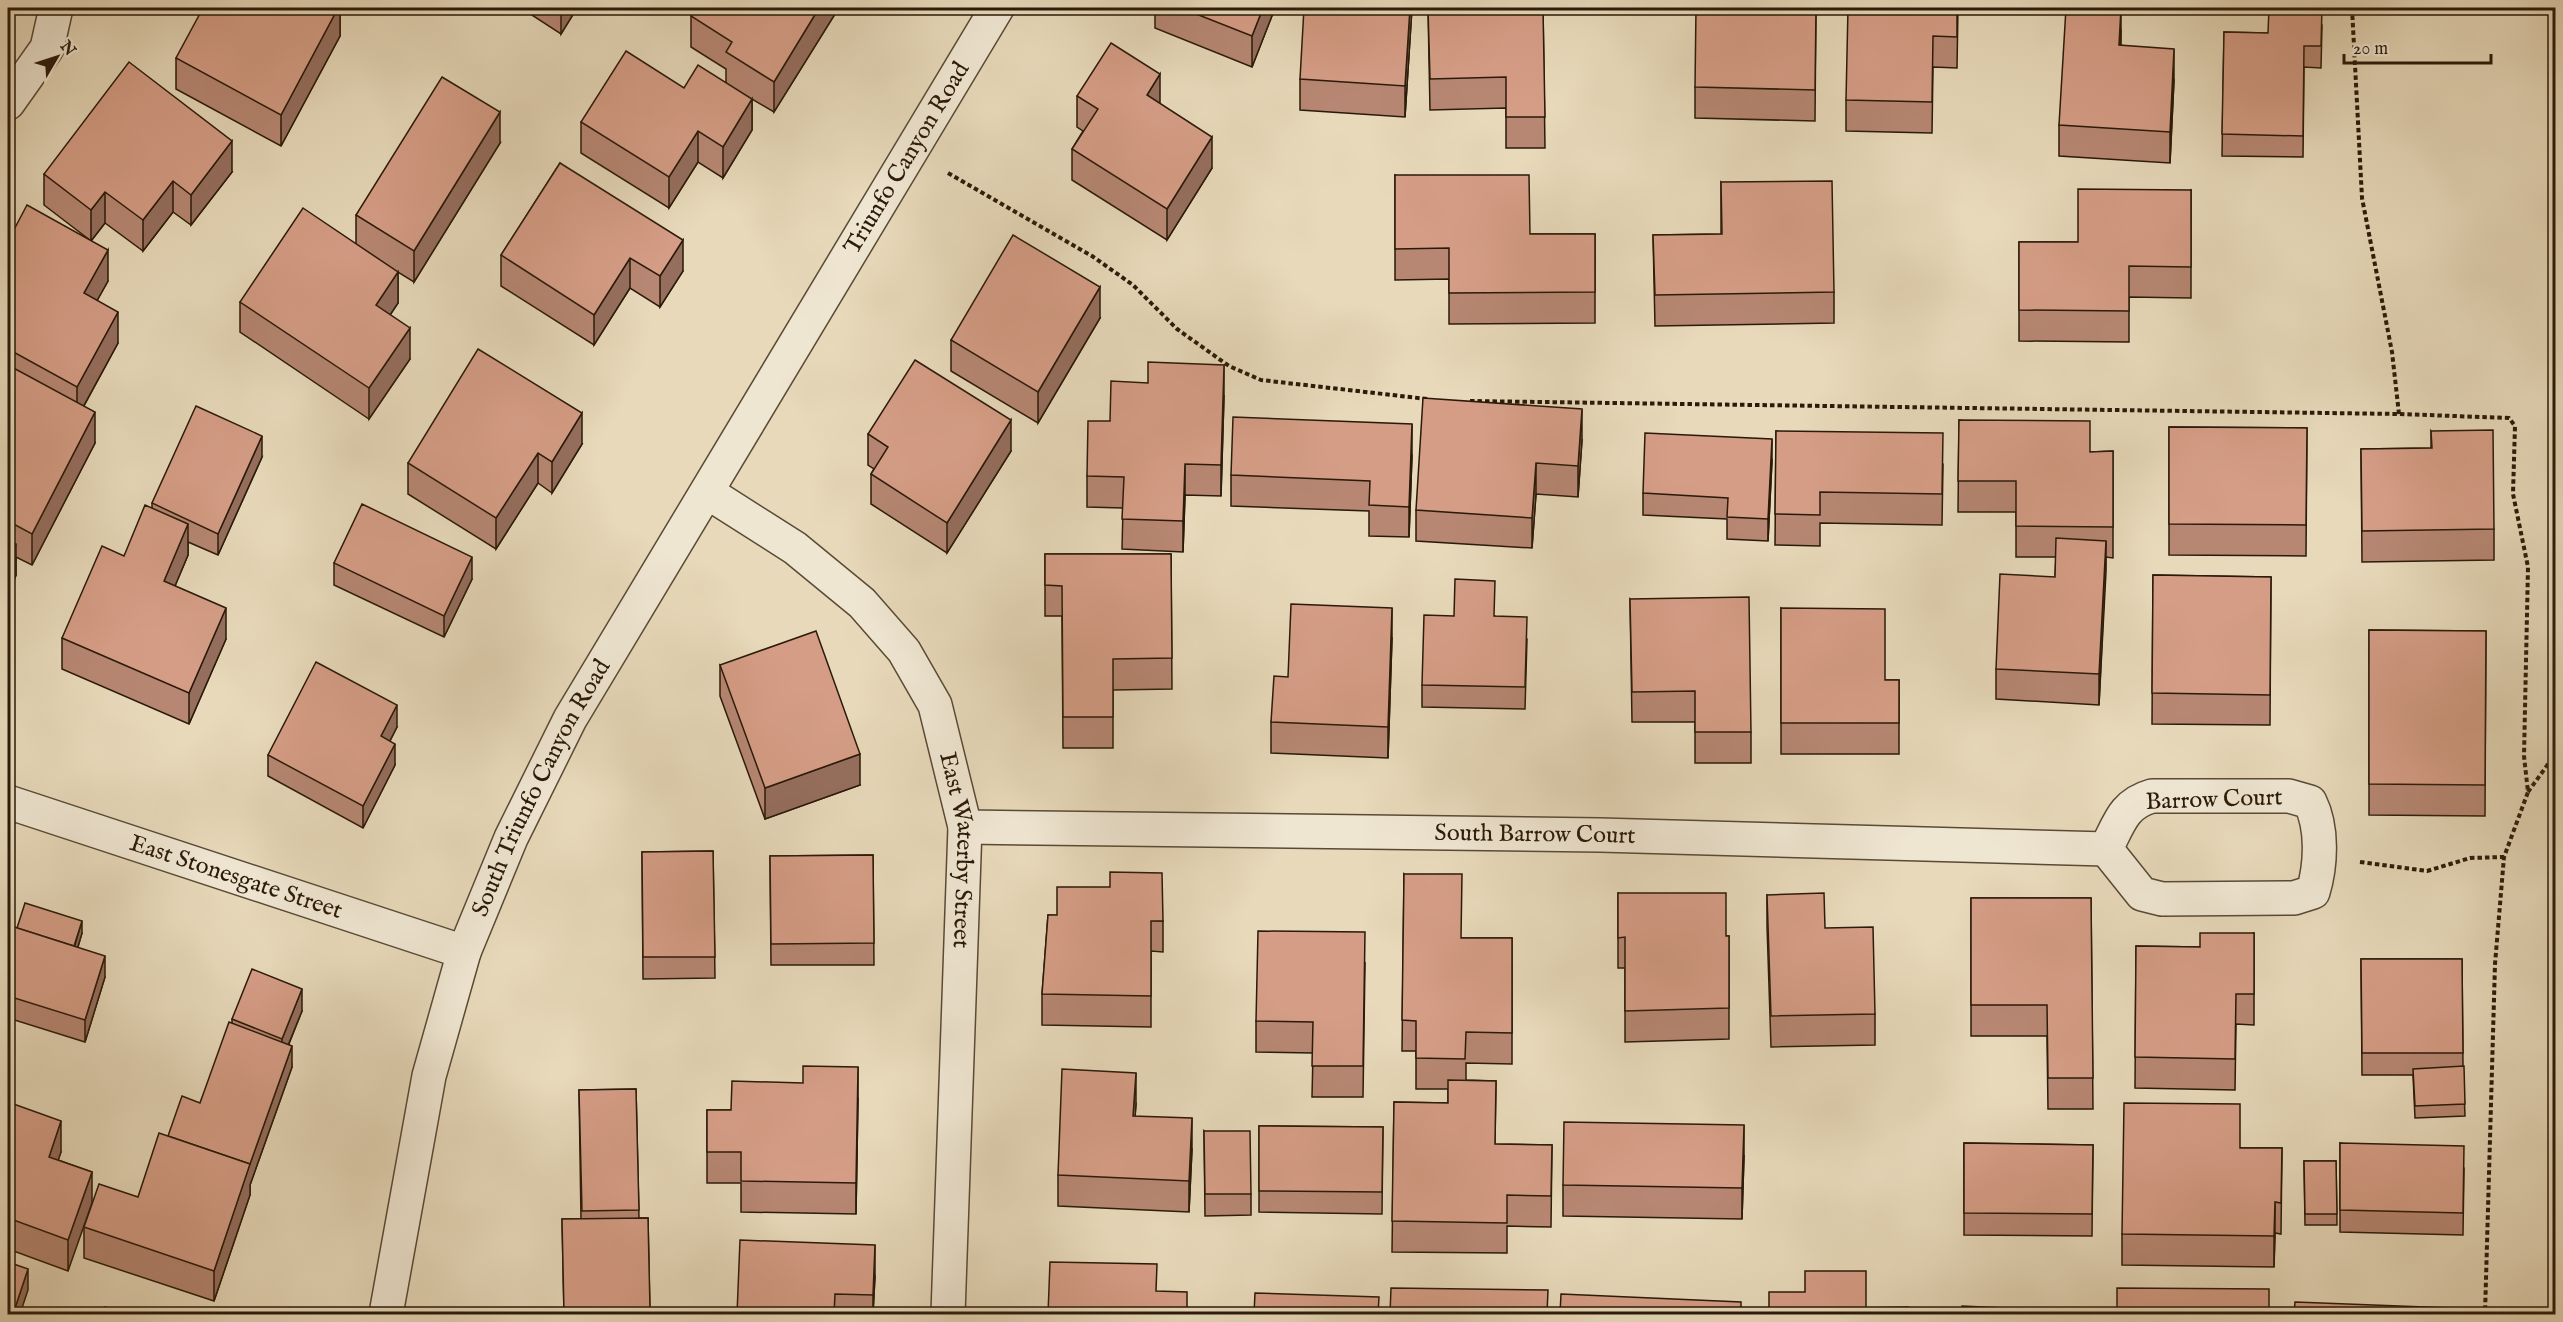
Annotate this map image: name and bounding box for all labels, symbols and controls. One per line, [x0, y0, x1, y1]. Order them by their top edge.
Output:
north arrow [27, 27, 87, 87]
scale bar [2344, 27, 2491, 65]
text: N [54, 36, 79, 61]
text: 20 m [2353, 38, 2388, 61]
street label: Triunfo Canyon Road [837, 56, 977, 260]
street label: South Triunfo Canyon Road [465, 654, 618, 921]
street label: East Waterby Street [932, 749, 981, 949]
street label: Barrow Court [2145, 782, 2283, 818]
street label: South Barrow Court [1434, 817, 1636, 851]
street label: East Stonesgate Street [126, 828, 346, 926]

